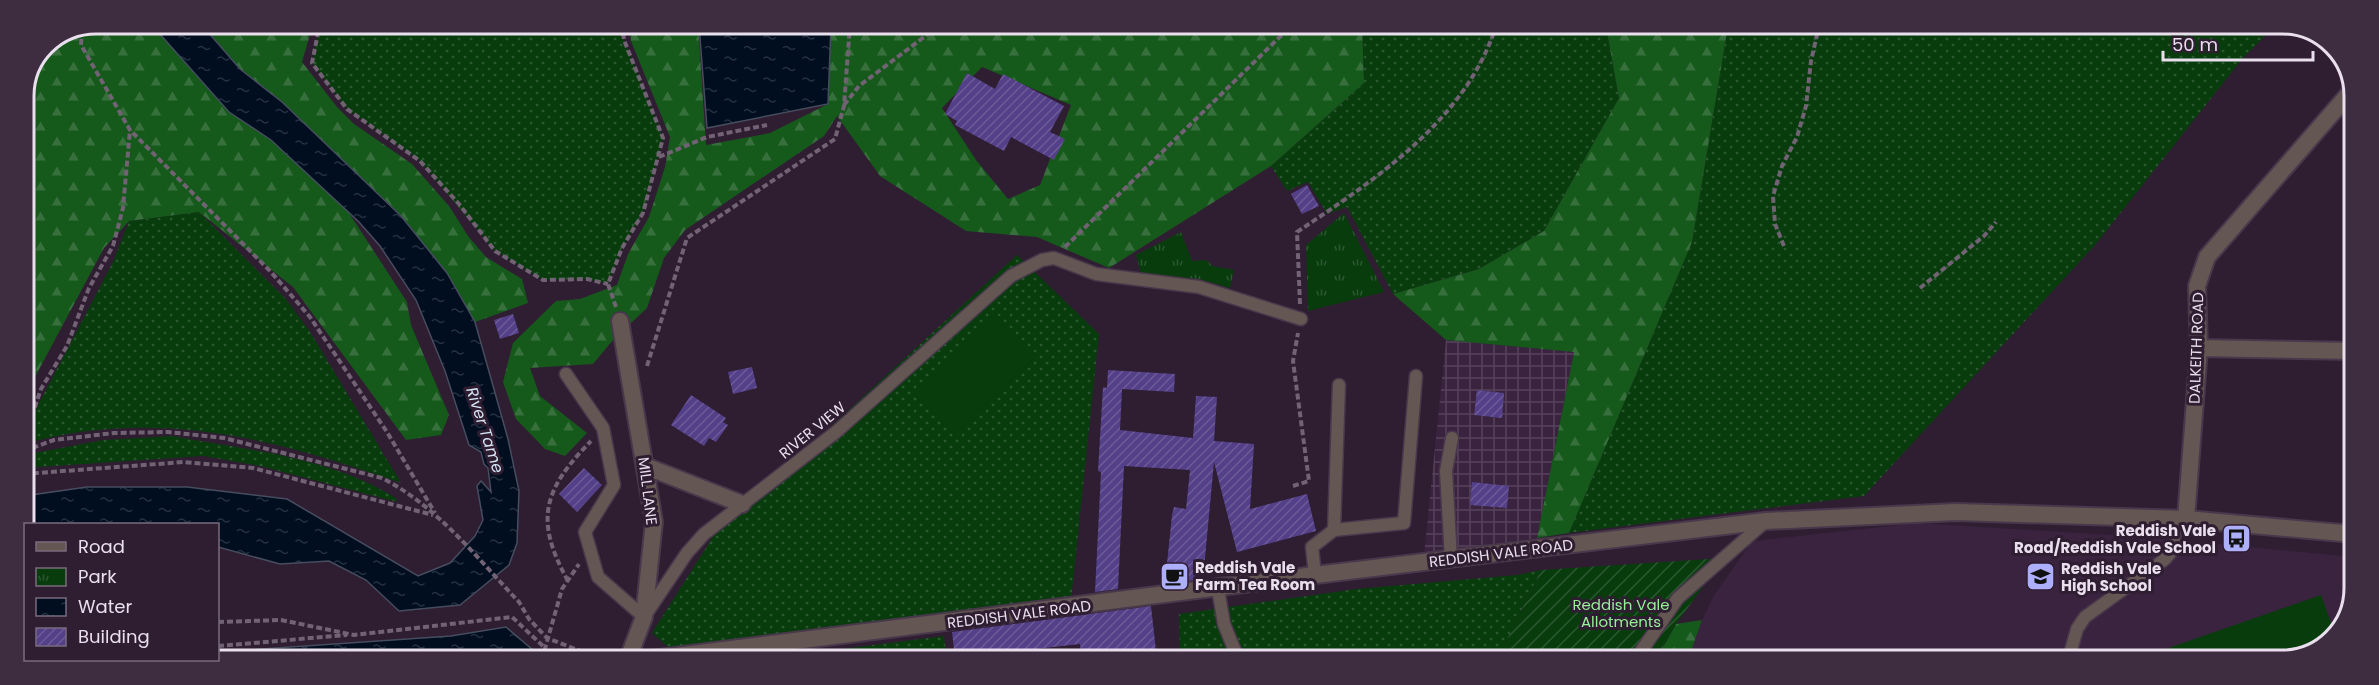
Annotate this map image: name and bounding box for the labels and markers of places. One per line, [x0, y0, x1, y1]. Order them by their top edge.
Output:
place label: Reddish Vale Road/Reddish Vale School [2014, 520, 2216, 558]
bus stop icon: Reddish Vale Road/Reddish Vale School [2221, 523, 2253, 555]
place label: Reddish Vale Farm Tea Room [1195, 557, 1315, 595]
place label: Reddish Vale High School [2061, 558, 2161, 596]
cafe icon: Reddish Vale Farm Tea Room [1158, 560, 1190, 592]
school or university icon: Reddish Vale High School [2024, 561, 2056, 593]

